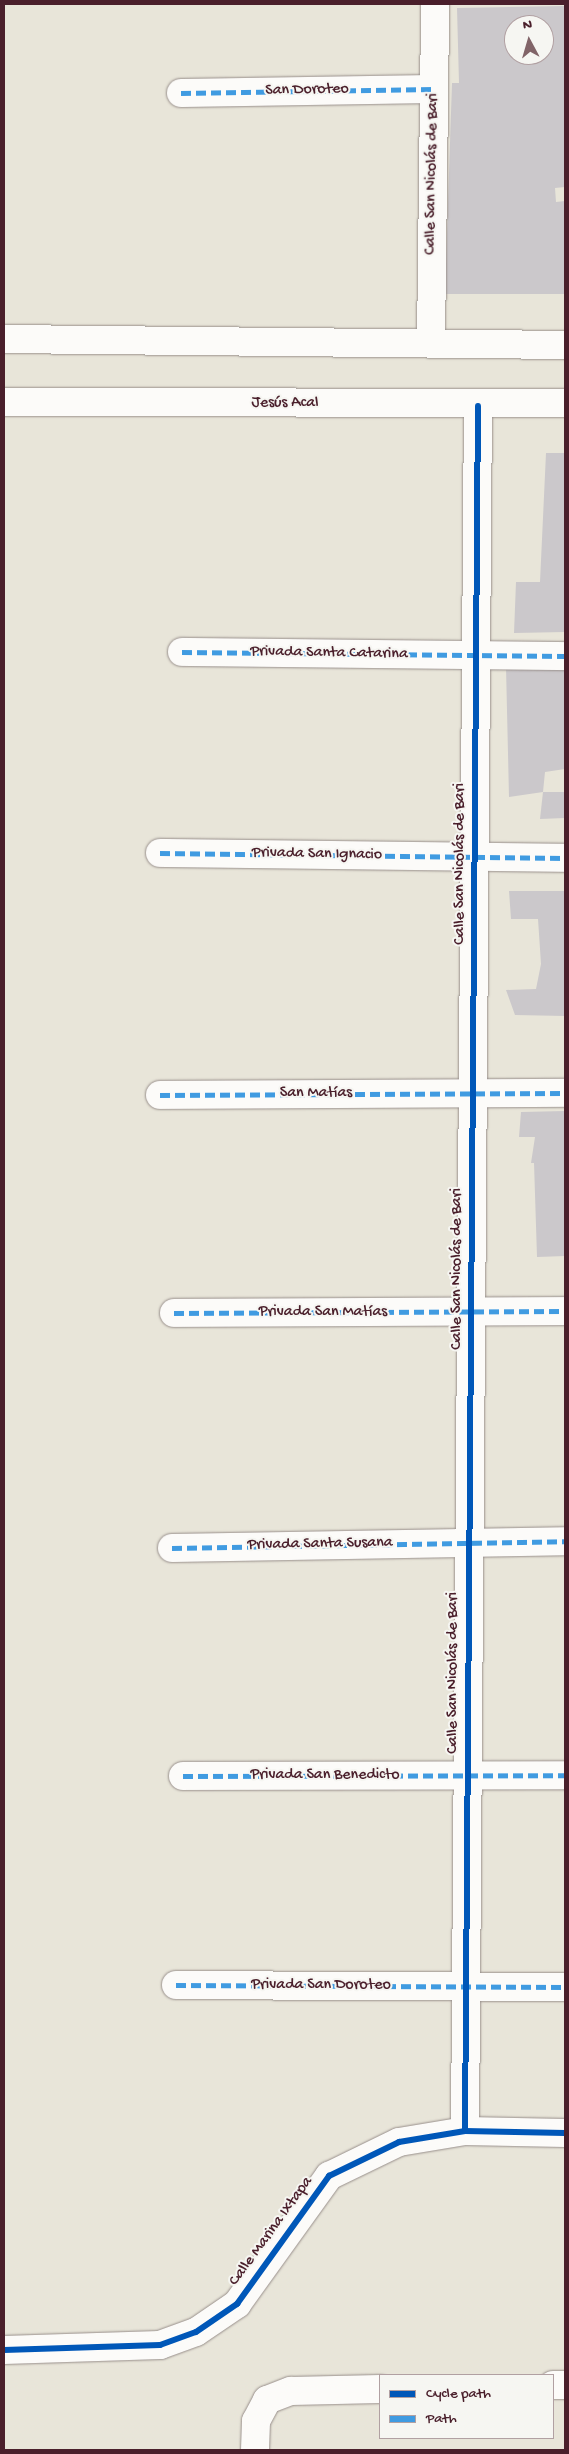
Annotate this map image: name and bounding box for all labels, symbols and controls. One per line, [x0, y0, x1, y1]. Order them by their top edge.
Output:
north arrow [504, 15, 554, 65]
text: N [522, 17, 533, 35]
street label: San Doroteo [265, 81, 349, 101]
street label: Calle San Nicolás de Bari [422, 93, 444, 255]
street label: Jesús Acal [251, 394, 319, 414]
street label: Privada Santa Catarina [250, 643, 408, 665]
street label: Calle San Nicolás de Bari [451, 783, 471, 945]
street label: Privada San Ignacio [252, 844, 382, 866]
street label: San Matías [280, 1084, 352, 1104]
street label: Calle San Nicolás de Bari [448, 1188, 468, 1350]
street label: Privada San Matías [259, 1303, 387, 1323]
street label: Privada Santa Susana [247, 1534, 393, 1556]
street label: Calle San Nicolás de Bari [444, 1592, 464, 1754]
street label: Privada San Benedicto [250, 1766, 400, 1786]
street label: Privada San Doroteo [251, 1976, 391, 1996]
street label: Calle Marina Ixtapa [226, 2174, 318, 2290]
legend [379, 2374, 554, 2439]
text: Cycle path [426, 2385, 491, 2403]
text: Path [426, 2410, 457, 2428]

